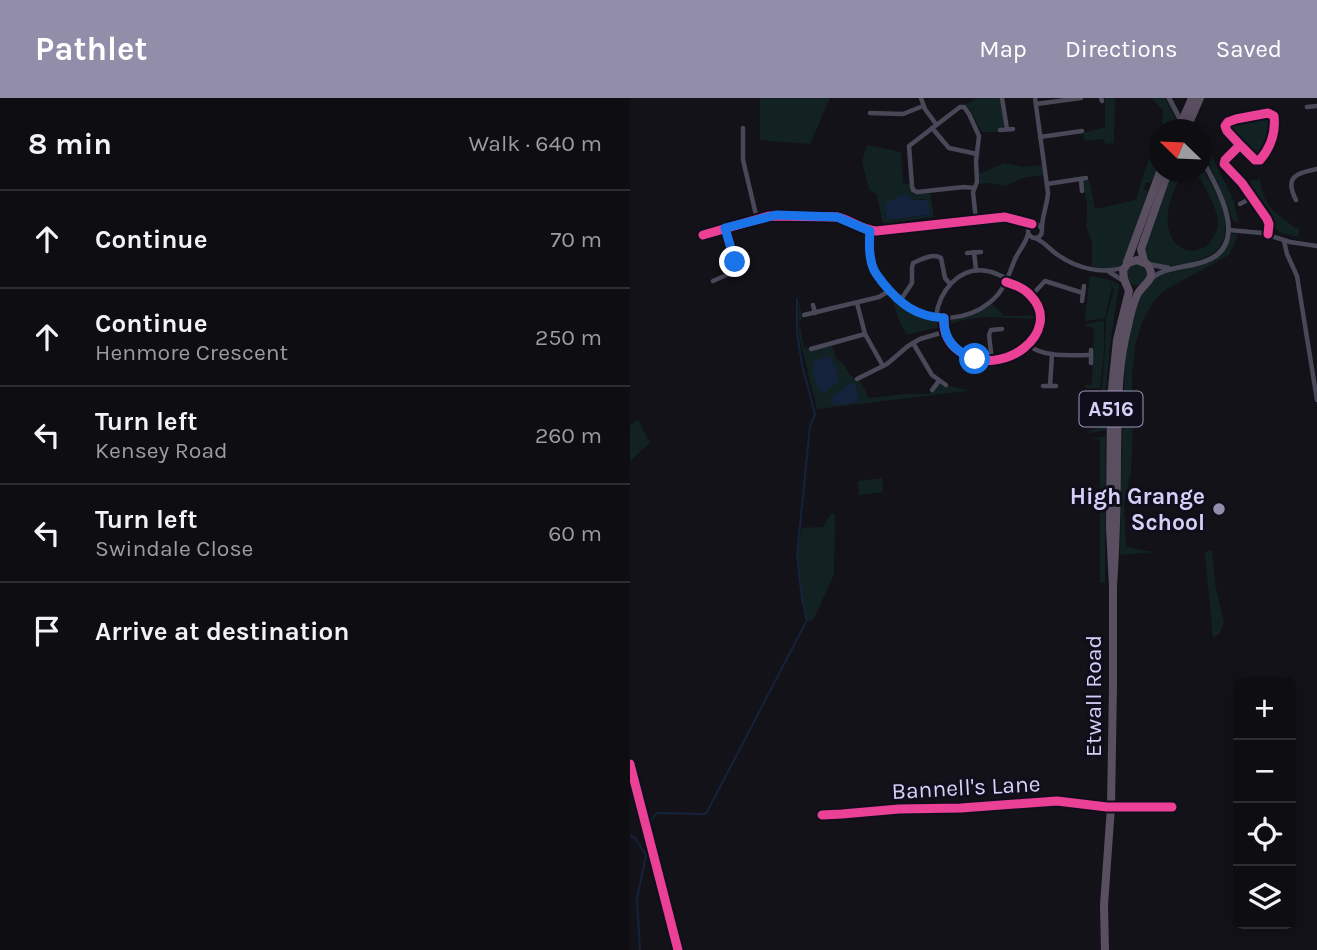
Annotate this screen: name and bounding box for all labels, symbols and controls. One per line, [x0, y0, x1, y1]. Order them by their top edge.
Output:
text: Pathlet [35, 30, 148, 68]
text: Map [979, 35, 1027, 63]
text: Directions [1065, 35, 1178, 63]
text: Saved [1216, 35, 1282, 63]
north arrow [1149, 119, 1212, 182]
text: 8 min [28, 126, 112, 162]
text: Walk · 640 m [468, 130, 602, 157]
icon: ahead [28, 220, 66, 258]
text: Continue [95, 224, 207, 255]
text: 70 m [551, 226, 602, 253]
route end [719, 246, 750, 277]
text: Continue [95, 308, 207, 339]
icon: ahead [28, 318, 66, 356]
text: 250 m [535, 324, 602, 351]
text: Henmore Crescent [95, 339, 288, 366]
route start [959, 343, 990, 374]
road number: A516 [1079, 392, 1142, 426]
text: Turn left [95, 406, 197, 437]
icon: left [28, 416, 66, 454]
text: 260 m [535, 422, 602, 449]
text: Kensey Road [95, 437, 228, 464]
place label: High Grange School [1070, 483, 1205, 536]
marker: High Grange School [1211, 501, 1227, 517]
text: Turn left [95, 504, 197, 535]
icon: left [28, 514, 66, 552]
text: 60 m [548, 520, 602, 547]
text: Swindale Close [95, 535, 253, 562]
icon: arrive [28, 612, 66, 650]
text: Arrive at destination [95, 616, 349, 647]
street label: Etwall Road [1080, 635, 1107, 757]
map controls [1233, 677, 1296, 929]
button: + [1233, 677, 1296, 740]
button: − [1233, 740, 1296, 803]
street label: Bannell's Lane [891, 770, 1041, 805]
button: locate [1233, 803, 1296, 866]
button: layers [1233, 866, 1296, 929]

